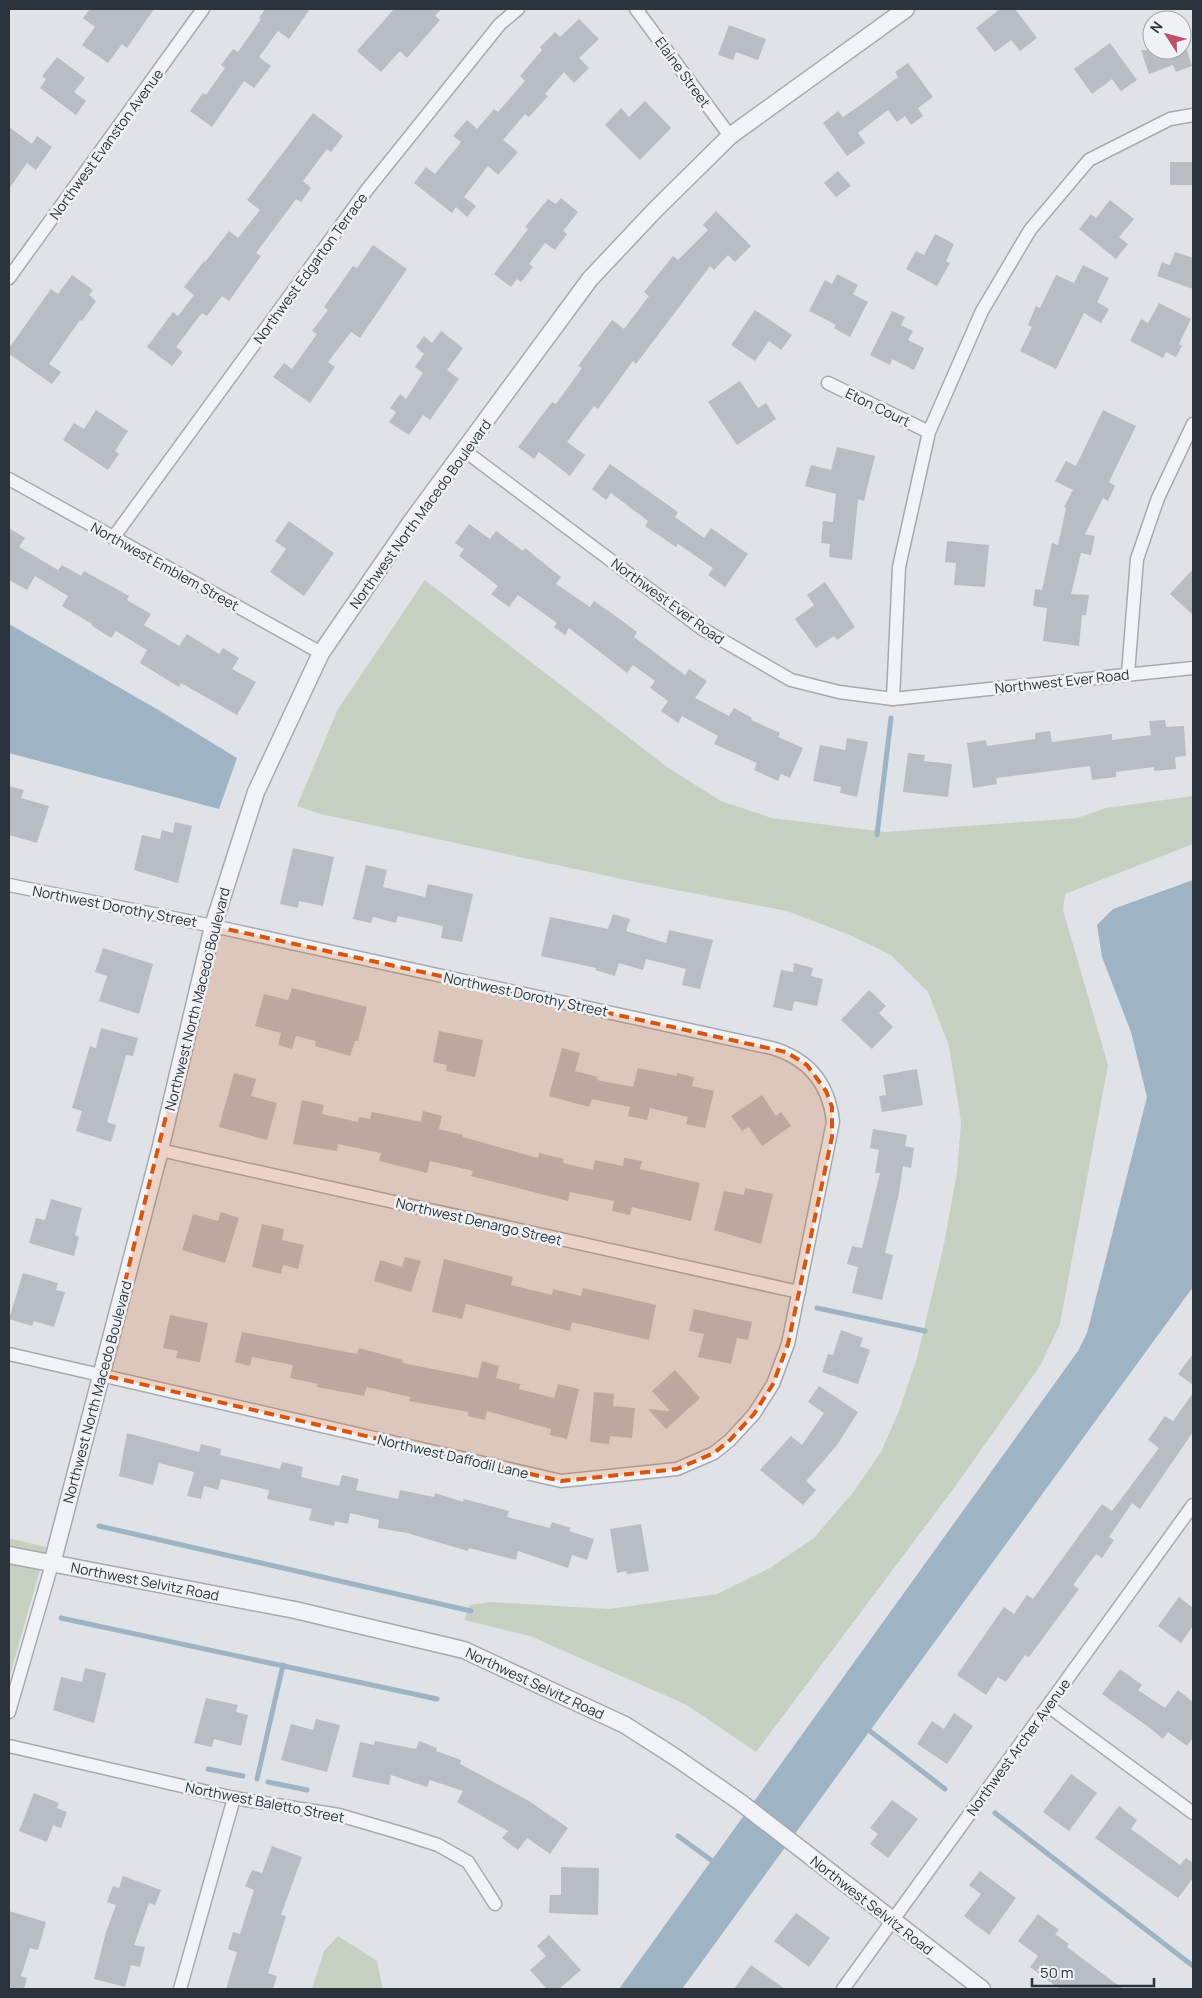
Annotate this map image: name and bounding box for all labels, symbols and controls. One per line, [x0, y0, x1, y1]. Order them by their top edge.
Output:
north arrow [1142, 10, 1192, 60]
text: N [1145, 17, 1167, 37]
street label: Elaine Street [651, 33, 715, 111]
street label: Northwest Evanston Avenue [45, 65, 167, 223]
street label: Northwest Edgarton Terrace [249, 189, 371, 347]
street label: Eton Court [842, 383, 914, 431]
street label: Northwest North Macedo Boulevard [345, 416, 495, 612]
street label: Northwest Emblem Street [88, 517, 243, 615]
street label: Northwest Ever Road [608, 554, 728, 648]
street label: Northwest Ever Road [994, 664, 1130, 698]
street label: Northwest Dorothy Street [31, 881, 199, 931]
street label: Northwest North Macedo Boulevard [160, 885, 234, 1113]
street label: Northwest Dorothy Street [442, 967, 610, 1021]
street label: Northwest Denargo Street [394, 1193, 564, 1249]
street label: Northwest North Macedo Boulevard [58, 1279, 136, 1505]
street label: Northwest Daffodil Lane [375, 1429, 531, 1483]
street label: Northwest Selvitz Road [69, 1557, 221, 1605]
street label: Northwest Selvitz Road [463, 1643, 607, 1723]
street label: Northwest Archer Avenue [962, 1675, 1074, 1819]
street label: Northwest Baletto Street [184, 1777, 347, 1827]
street label: Northwest Selvitz Road [807, 1851, 937, 1959]
scale bar [1032, 1956, 1154, 1988]
text: 50 m [1040, 1962, 1074, 1983]

